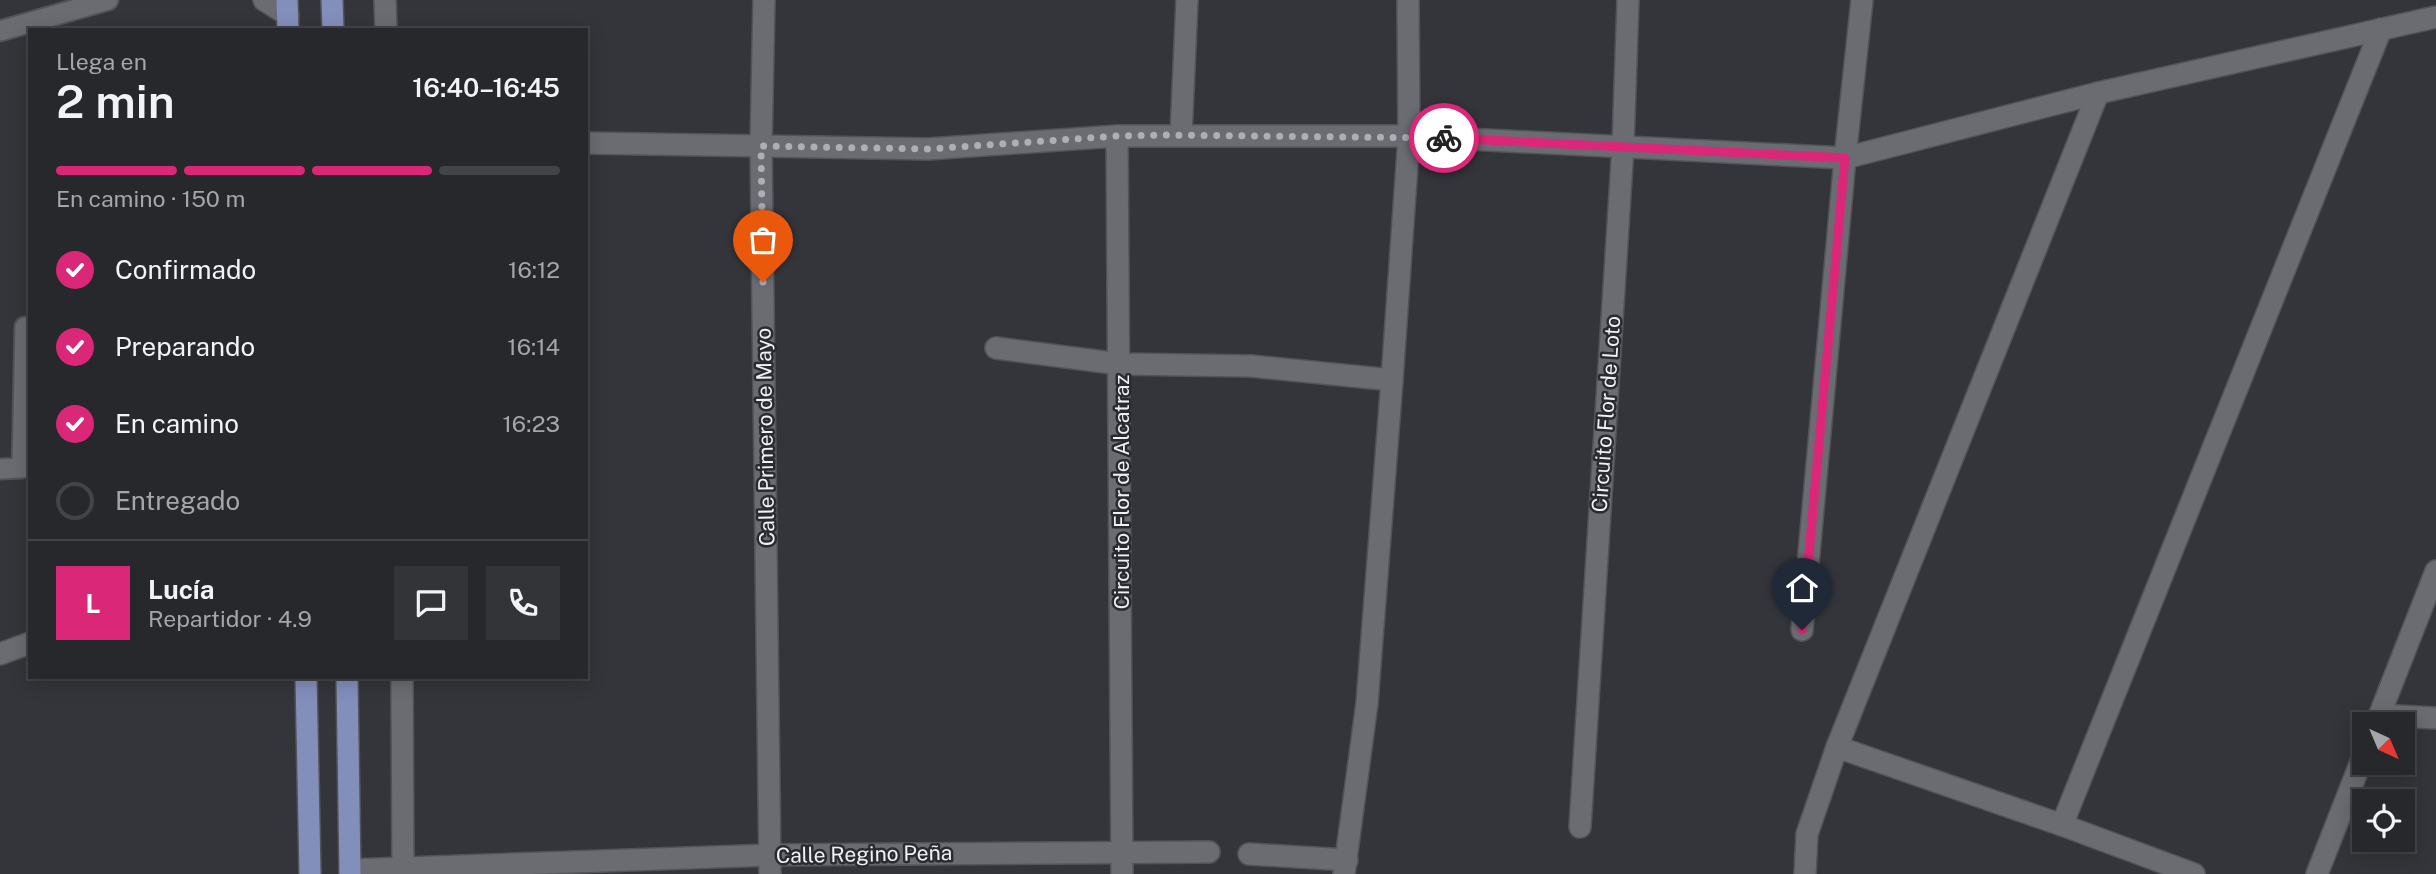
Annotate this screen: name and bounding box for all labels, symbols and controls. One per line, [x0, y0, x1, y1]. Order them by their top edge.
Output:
text: Llega en [56, 48, 147, 75]
text: 16:40–16:45 [412, 72, 560, 103]
text: 2 min [56, 74, 175, 128]
courier [1409, 103, 1479, 173]
icon: bike [1425, 119, 1463, 157]
text: En camino · 150 m [56, 185, 245, 212]
pin [733, 210, 793, 282]
icon: bag [744, 221, 782, 259]
icon: check [56, 251, 94, 289]
text: Confirmado [115, 254, 256, 285]
text: 16:12 [508, 256, 560, 283]
street label: Circuito Flor de Loto [1587, 315, 1625, 513]
icon: check [56, 328, 94, 366]
street label: Calle Primero de Mayo [751, 328, 779, 546]
text: Preparando [115, 331, 255, 362]
text: 16:14 [507, 333, 560, 360]
street label: Circuito Flor de Alcatraz [1109, 375, 1134, 609]
icon: check [56, 405, 94, 443]
text: En camino [115, 408, 239, 439]
text: 16:23 [502, 410, 560, 437]
text: Entregado [115, 485, 240, 516]
pin [1772, 558, 1832, 630]
button: chat [394, 566, 468, 640]
button: phone [486, 566, 560, 640]
icon: home [1783, 569, 1821, 607]
text: Lucía [148, 574, 214, 605]
text: L [85, 588, 101, 619]
text: Repartidor · 4.9 [148, 605, 312, 632]
north arrow [2352, 712, 2415, 775]
map controls [2352, 712, 2415, 852]
button: locate [2352, 789, 2415, 852]
street label: Calle Regino Peña [776, 840, 952, 868]

